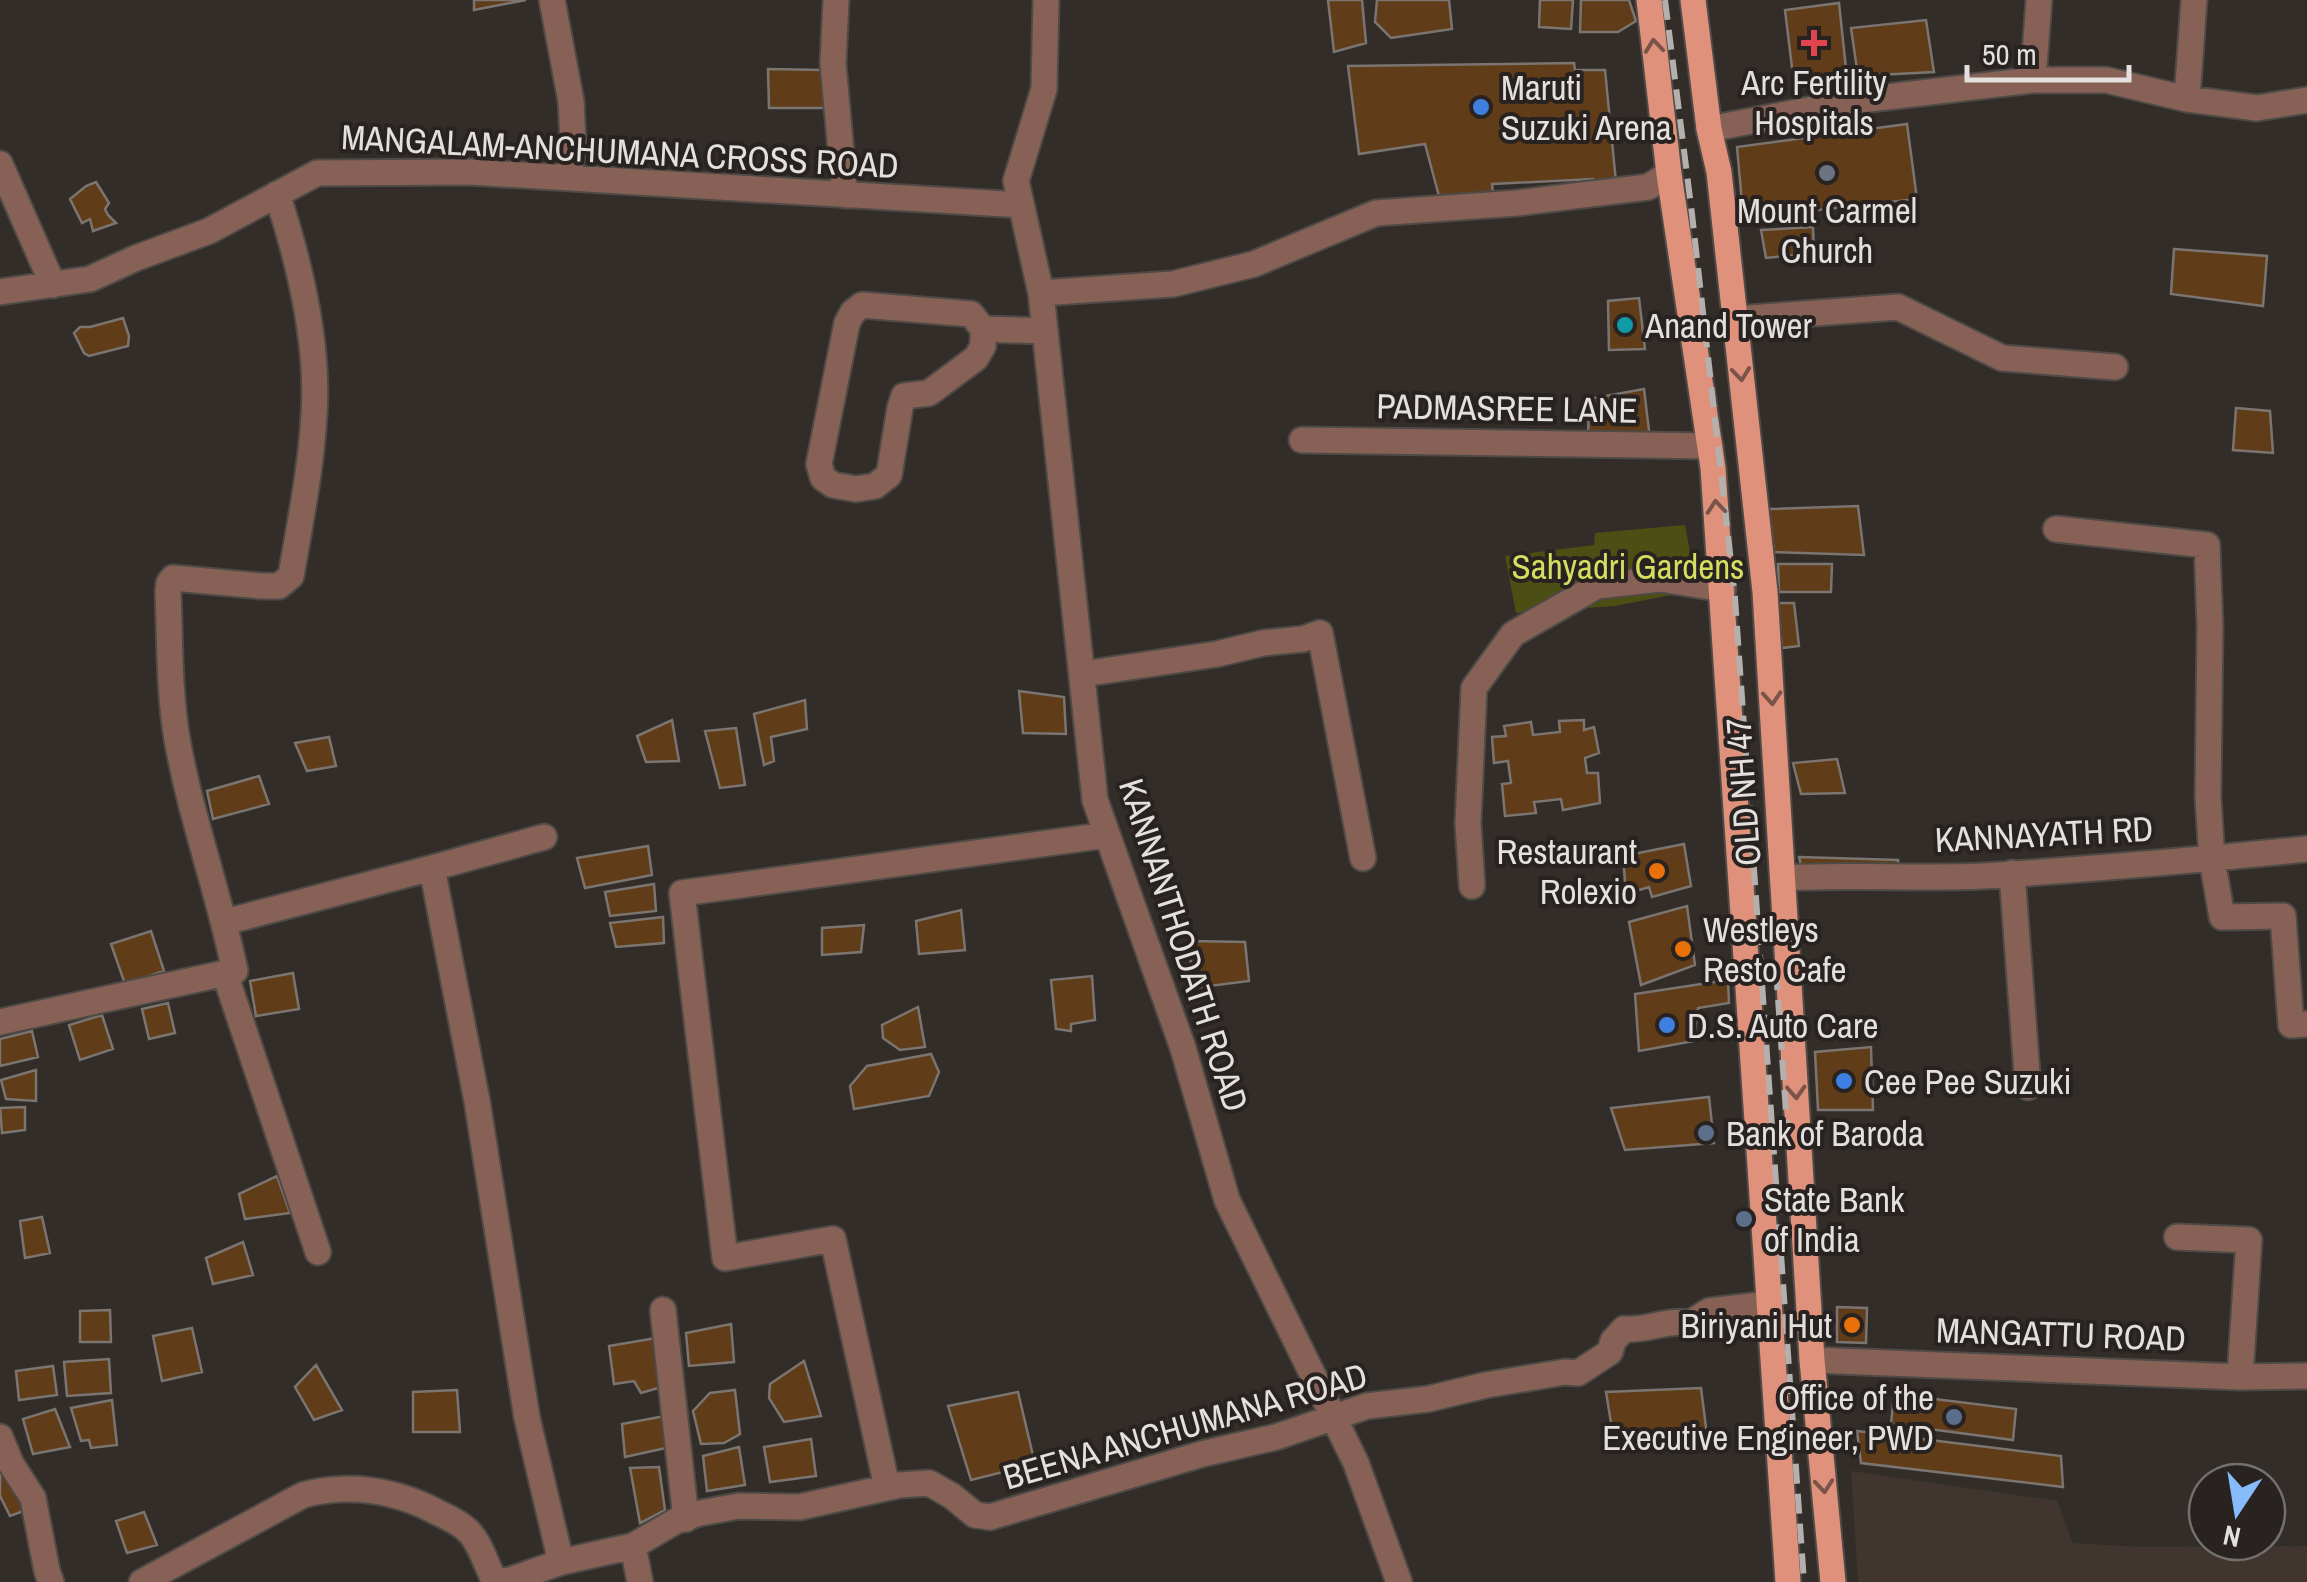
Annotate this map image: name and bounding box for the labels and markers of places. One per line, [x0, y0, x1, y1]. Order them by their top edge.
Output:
marker: Arc Fertility Hospitals [1801, 30, 1827, 56]
place label: Arc Fertility Hospitals [1740, 59, 1887, 146]
place label: Maruti Suzuki Arena [1501, 64, 1672, 151]
marker: Maruti Suzuki Arena [1470, 96, 1492, 118]
marker: Mount Carmel Church [1816, 162, 1838, 184]
place label: Mount Carmel Church [1737, 187, 1917, 274]
place label: Anand Tower [1644, 302, 1812, 349]
marker: Anand Tower [1614, 314, 1636, 336]
place label: Restaurant Rolexio [1497, 828, 1637, 915]
marker: Restaurant Rolexio [1646, 860, 1668, 882]
place label: Westleys Resto Cafe [1703, 906, 1847, 993]
marker: Westleys Resto Cafe [1672, 938, 1694, 960]
place label: D.S. Auto Care [1687, 1002, 1878, 1049]
marker: D.S. Auto Care [1656, 1014, 1678, 1036]
place label: Cee Pee Suzuki [1864, 1058, 2071, 1105]
marker: Cee Pee Suzuki [1833, 1070, 1855, 1092]
place label: Bank of Baroda [1726, 1110, 1924, 1157]
marker: Bank of Baroda [1695, 1122, 1717, 1144]
place label: State Bank of India [1764, 1176, 1905, 1263]
marker: State Bank of India [1733, 1208, 1755, 1230]
place label: Biriyani Hut [1680, 1302, 1832, 1349]
marker: Biriyani Hut [1841, 1314, 1863, 1336]
place label: Office of the Executive Engineer, PWD [1602, 1374, 1934, 1461]
marker: Office of the Executive Engineer, PWD [1943, 1406, 1965, 1428]

